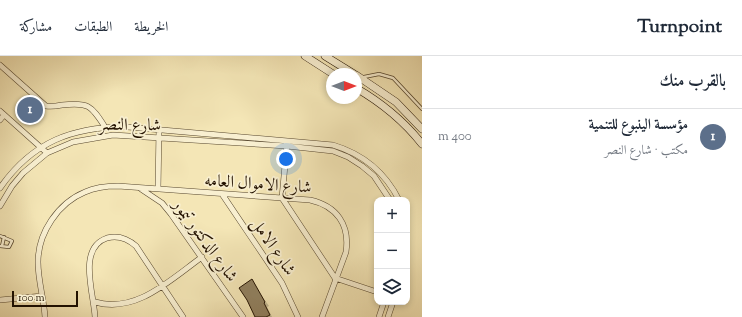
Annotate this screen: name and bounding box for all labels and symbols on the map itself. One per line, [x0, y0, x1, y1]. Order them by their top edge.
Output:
north arrow [326, 68, 362, 104]
pin: 1 [17, 95, 43, 125]
street label: شارع النصر [97, 113, 161, 139]
your location [276, 149, 296, 169]
street label: شارع الاموال العامه [203, 169, 312, 201]
street label: شارع الدكتور تيمور [165, 193, 243, 288]
street label: شارع الامل [244, 213, 301, 281]
scale bar [12, 289, 78, 308]

